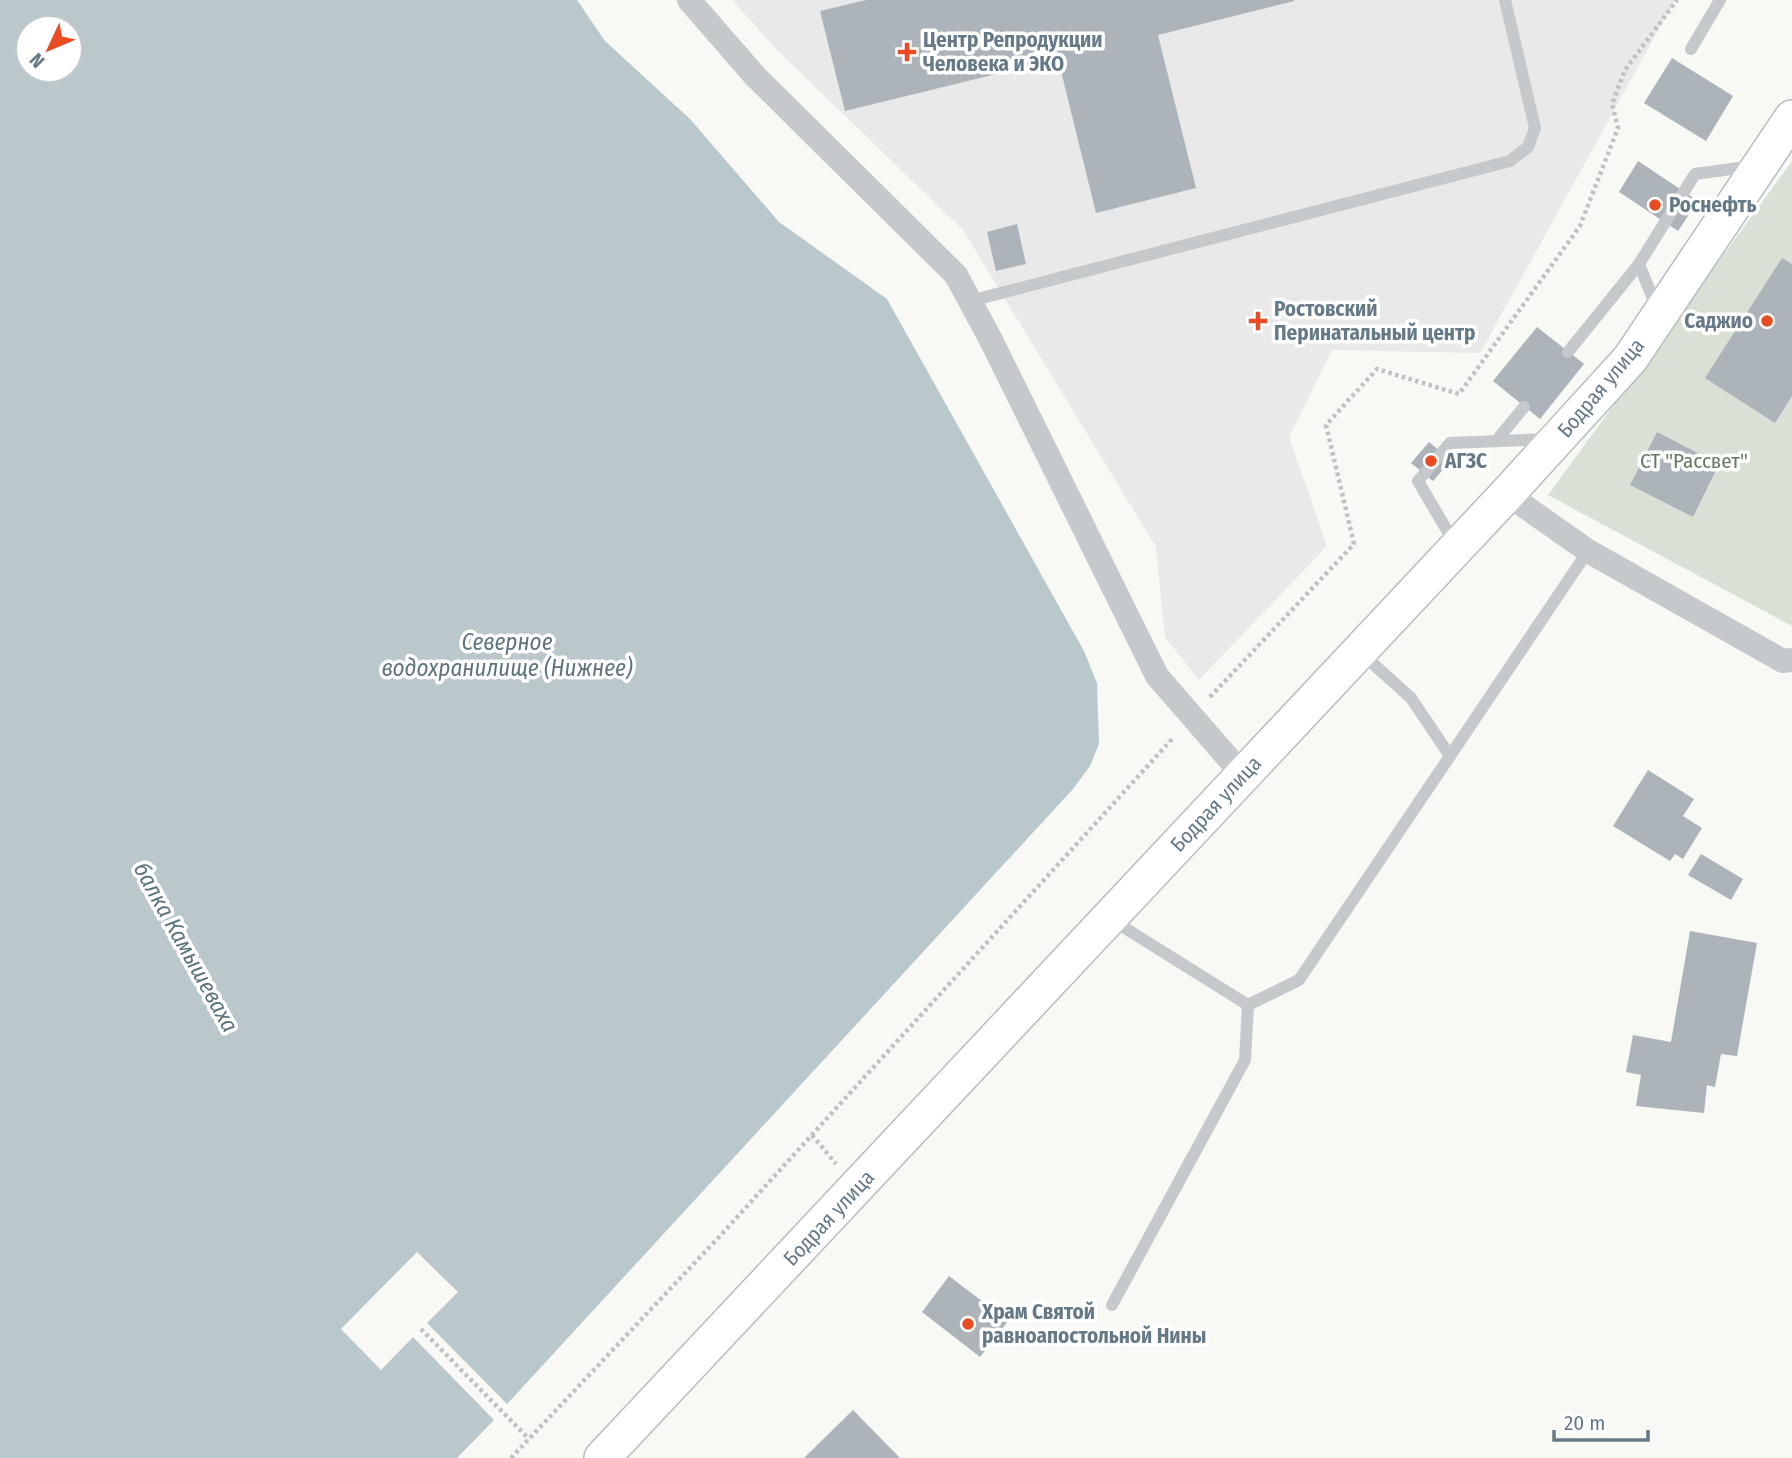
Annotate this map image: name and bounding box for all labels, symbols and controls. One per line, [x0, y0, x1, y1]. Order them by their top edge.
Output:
north arrow [14, 14, 84, 84]
place label: Центр Репродукции Человека и ЭКО [923, 27, 1103, 77]
marker: Центр Репродукции Человека и ЭКО [897, 42, 917, 62]
text: N [25, 48, 49, 73]
place label: Роснефть [1669, 192, 1757, 218]
marker: Роснефть [1647, 197, 1663, 213]
place label: Ростовский Перинатальный центр [1274, 296, 1475, 346]
place label: Саджио [1684, 308, 1753, 334]
marker: Ростовский Перинатальный центр [1248, 311, 1268, 331]
marker: Саджио [1759, 313, 1775, 329]
street label: Бодрая улица [1552, 333, 1650, 443]
place label: АГЗС [1444, 448, 1487, 474]
park label: СТ "Рассвет" [1640, 448, 1748, 474]
marker: АГЗС [1423, 453, 1439, 469]
water label: Северное водохранилище (Нижнее) [381, 628, 633, 682]
street label: Бодрая улица [1165, 751, 1267, 857]
water label: балка Камышеваха [128, 857, 244, 1037]
street label: Бодрая улица [778, 1165, 880, 1271]
place label: Храм Святой равноапостольной Нины [981, 1299, 1206, 1349]
marker: Храм Святой равноапостольной Нины [960, 1316, 976, 1332]
scale bar [1554, 1398, 1648, 1442]
text: 20 m [1564, 1410, 1605, 1436]

